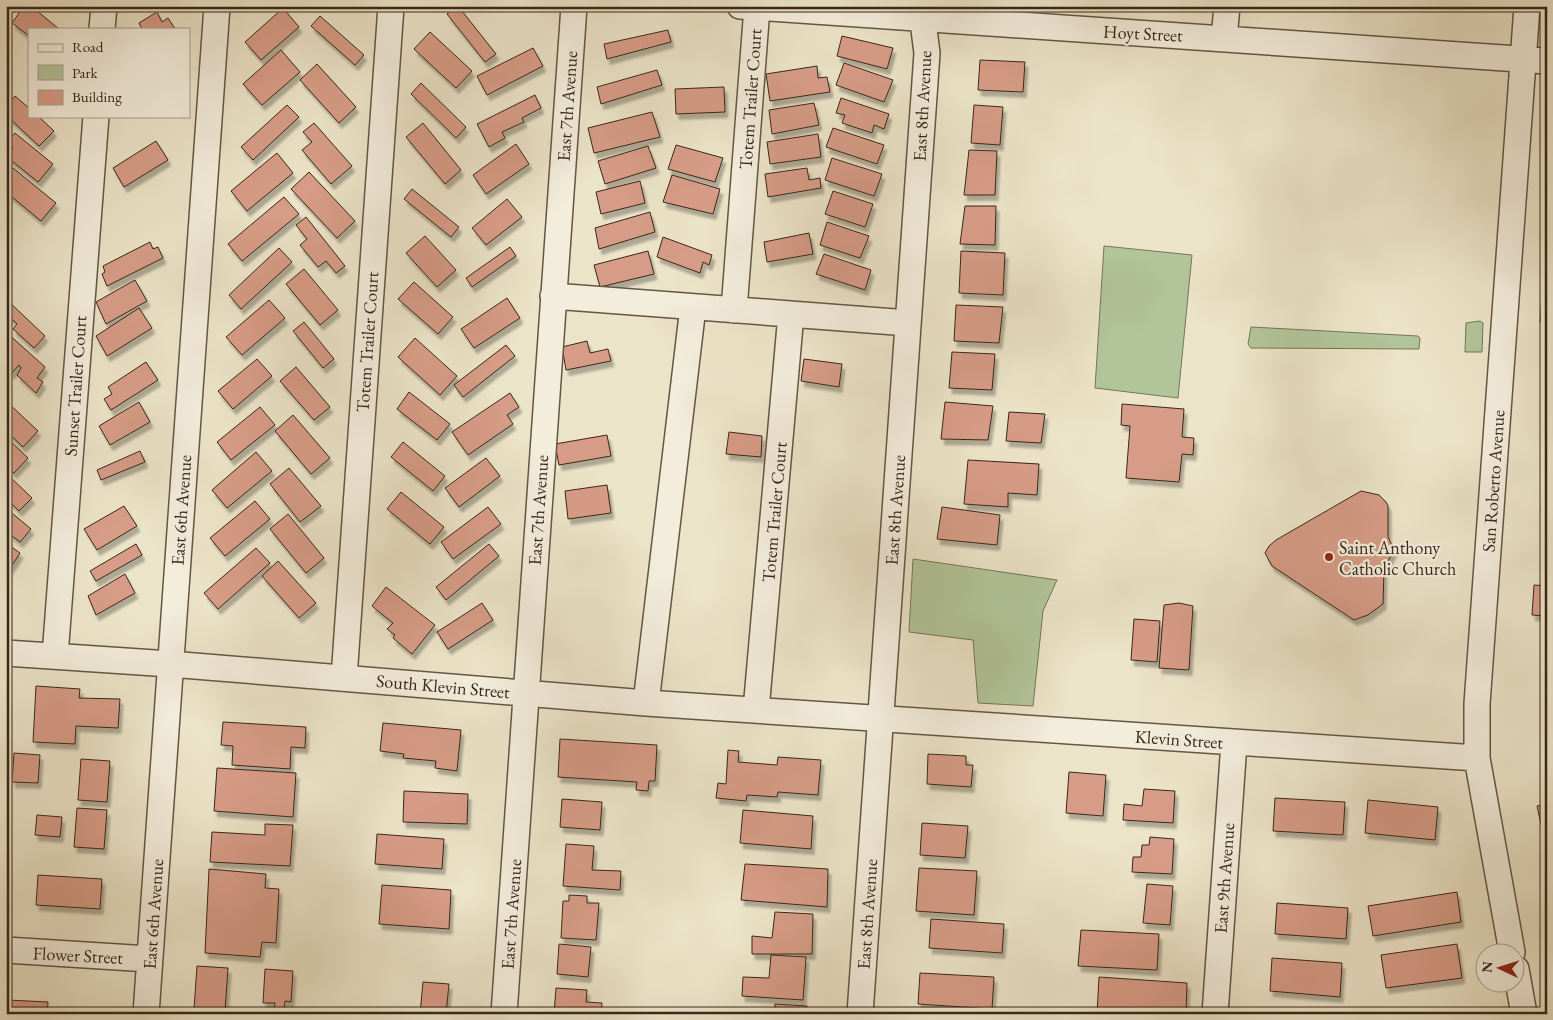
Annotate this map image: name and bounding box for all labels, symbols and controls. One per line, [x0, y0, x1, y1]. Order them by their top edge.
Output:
street label: Hoyt Street [1103, 19, 1184, 47]
legend [28, 28, 190, 118]
street label: Totem Trailer Court [734, 28, 766, 170]
text: Road [72, 37, 104, 56]
street label: East 7th Avenue [552, 50, 582, 162]
street label: East 8th Avenue [908, 50, 936, 162]
text: Park [72, 63, 99, 82]
text: Building [72, 87, 122, 106]
street label: Totem Trailer Court [351, 271, 383, 413]
street label: Sunset Trailer Court [59, 314, 91, 457]
street label: San Roberto Avenue [1477, 409, 1509, 553]
street label: Totem Trailer Court [756, 440, 792, 583]
street label: East 6th Avenue [166, 454, 196, 566]
street label: East 7th Avenue [523, 454, 553, 566]
street label: East 8th Avenue [880, 454, 910, 566]
place label: Saint Anthony Catholic Church [1339, 536, 1456, 580]
marker: Saint Anthony Catholic Church [1323, 551, 1335, 563]
street label: South Klevin Street [375, 669, 511, 703]
street label: Klevin Street [1134, 724, 1224, 754]
street label: East 9th Avenue [1209, 822, 1239, 934]
street label: East 6th Avenue [138, 858, 168, 970]
street label: East 7th Avenue [496, 858, 526, 970]
street label: East 8th Avenue [852, 858, 882, 970]
street label: Flower Street [32, 941, 124, 969]
north arrow [1476, 942, 1526, 992]
text: N [1478, 960, 1496, 973]

